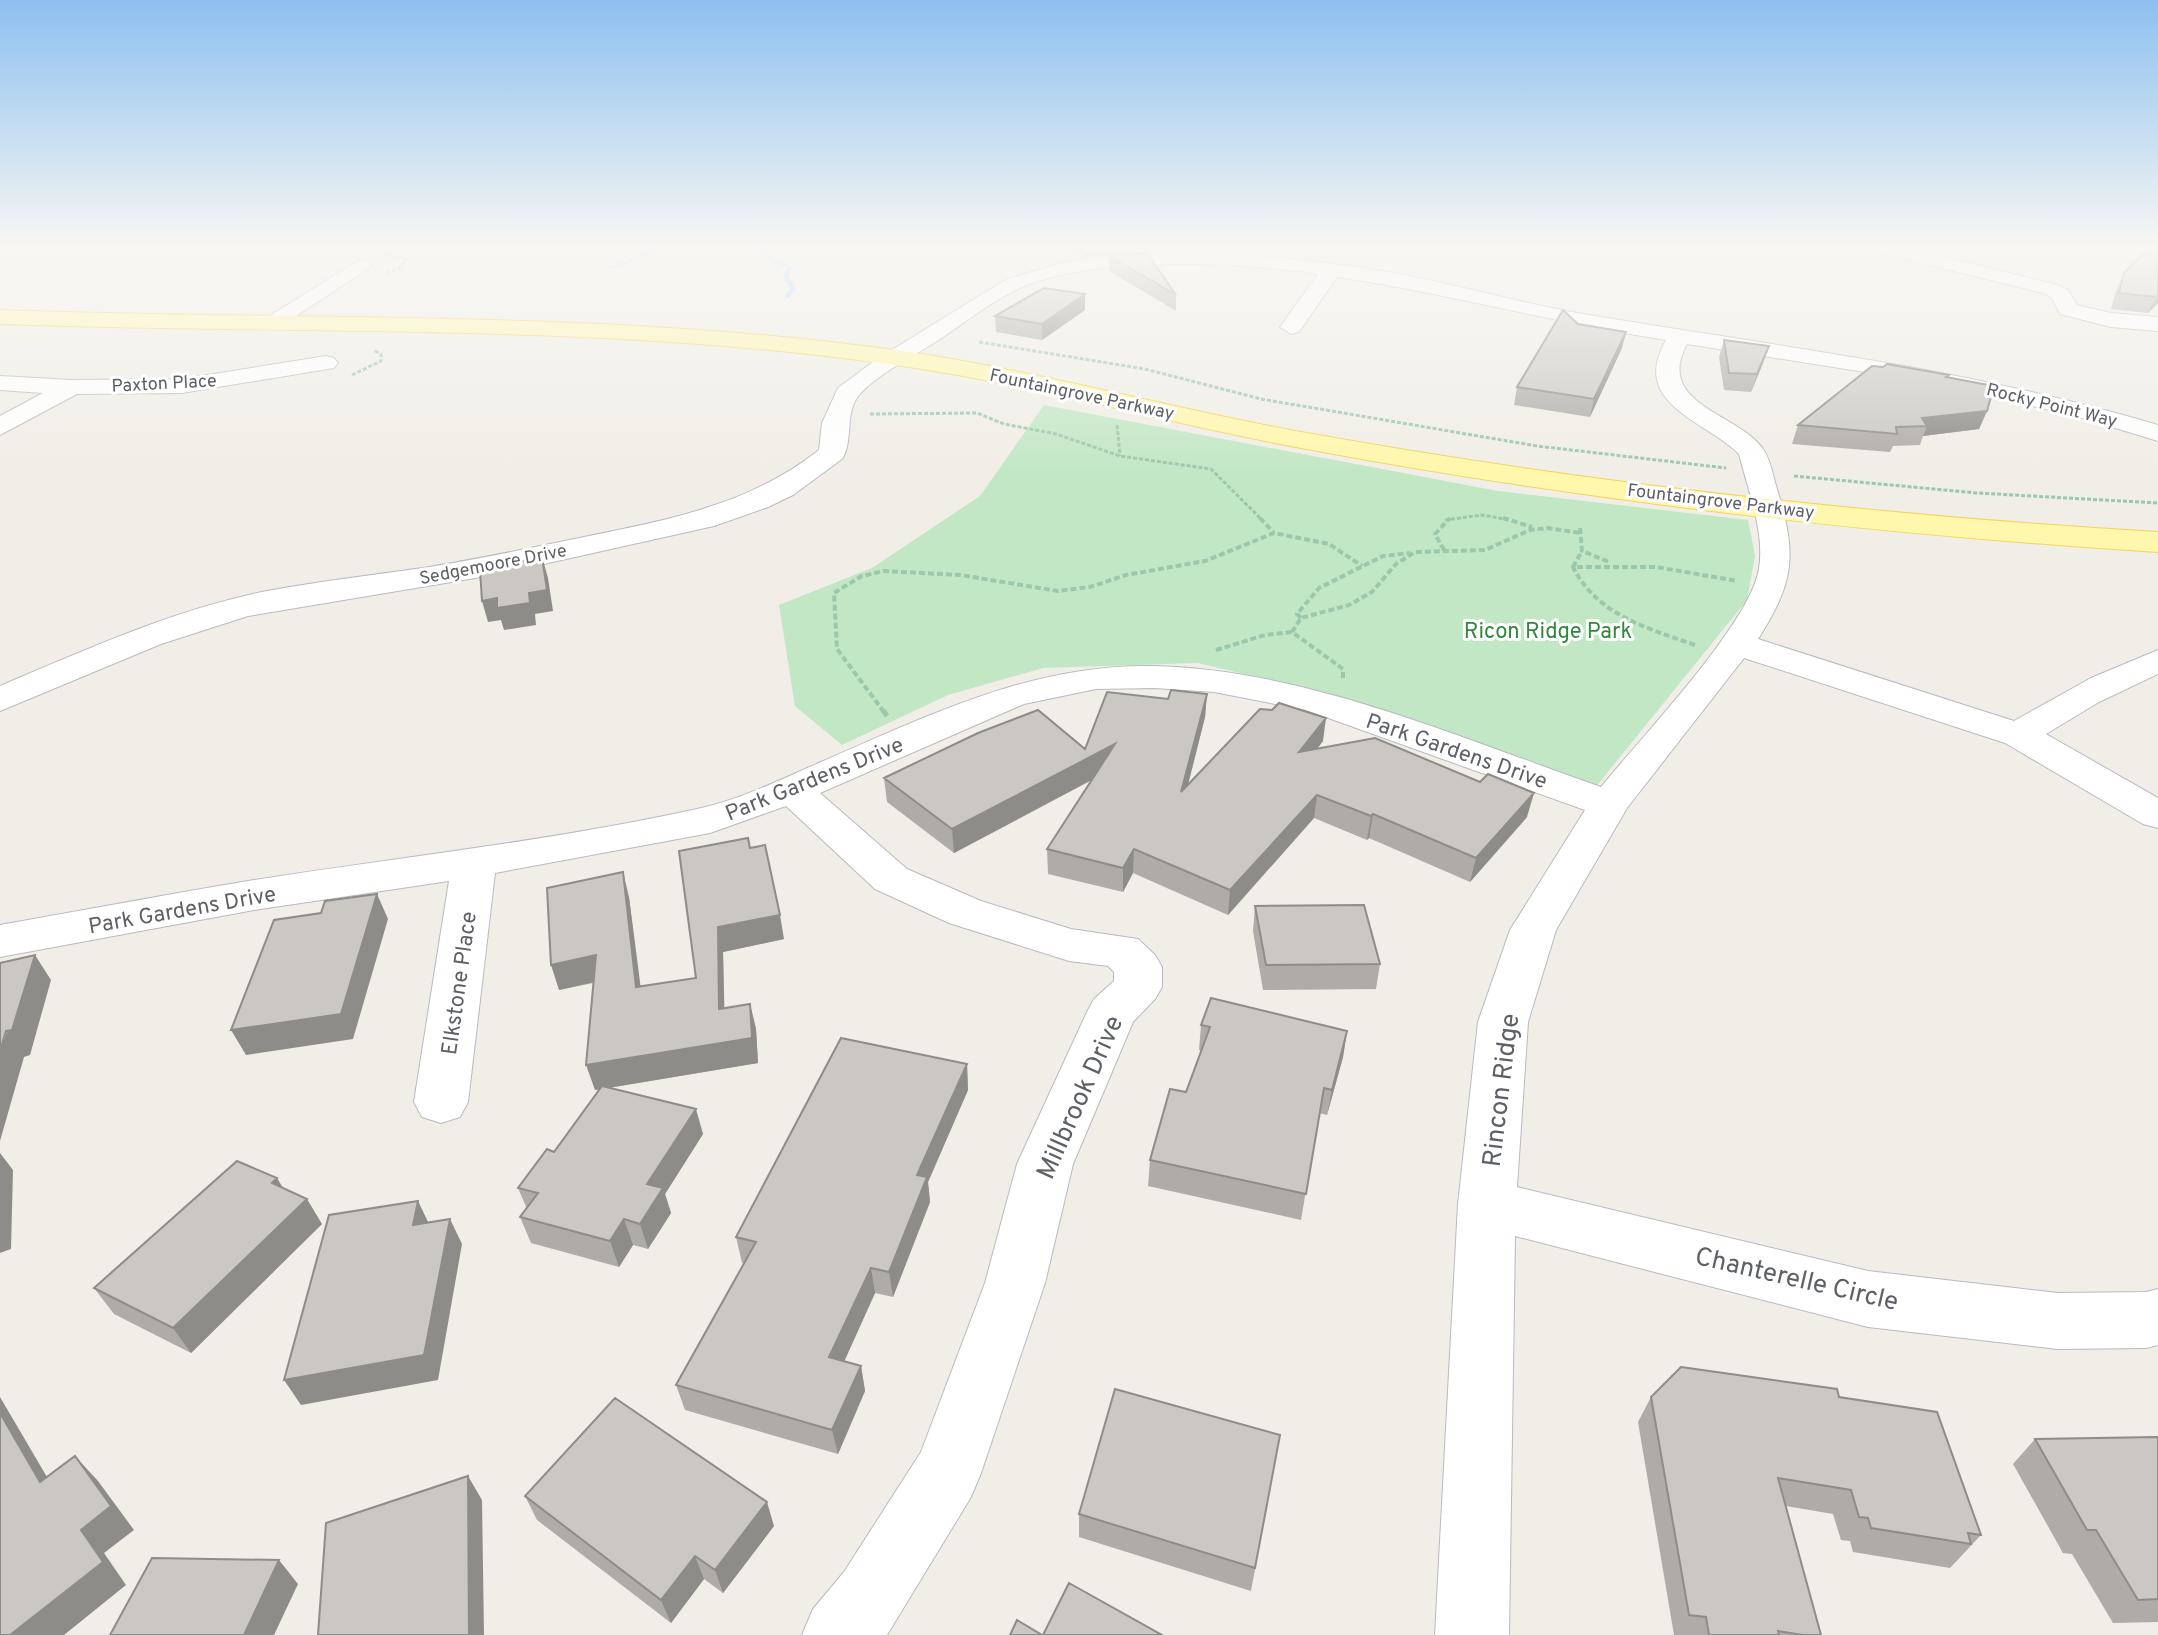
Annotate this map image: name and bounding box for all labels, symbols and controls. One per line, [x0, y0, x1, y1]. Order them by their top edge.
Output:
street label: Fountaingrove Parkway [987, 365, 1176, 426]
street label: Paxton Place [111, 370, 217, 399]
street label: Rocky Point Way [1984, 379, 2119, 434]
street label: Fountaingrove Parkway [1626, 480, 1816, 525]
street label: Sedgemoore Drive [418, 540, 569, 591]
park label: Ricon Ridge Park [1464, 619, 1632, 646]
street label: Park Gardens Drive [1362, 709, 1550, 796]
street label: Park Gardens Drive [722, 732, 908, 828]
street label: Park Gardens Drive [87, 882, 278, 941]
street label: Elkstone Place [437, 910, 484, 1057]
street label: Millbrook Drive [1030, 1011, 1132, 1185]
street label: Rincon Ridge [1477, 1012, 1528, 1169]
street label: Chanterelle Circle [1692, 1241, 1901, 1320]

